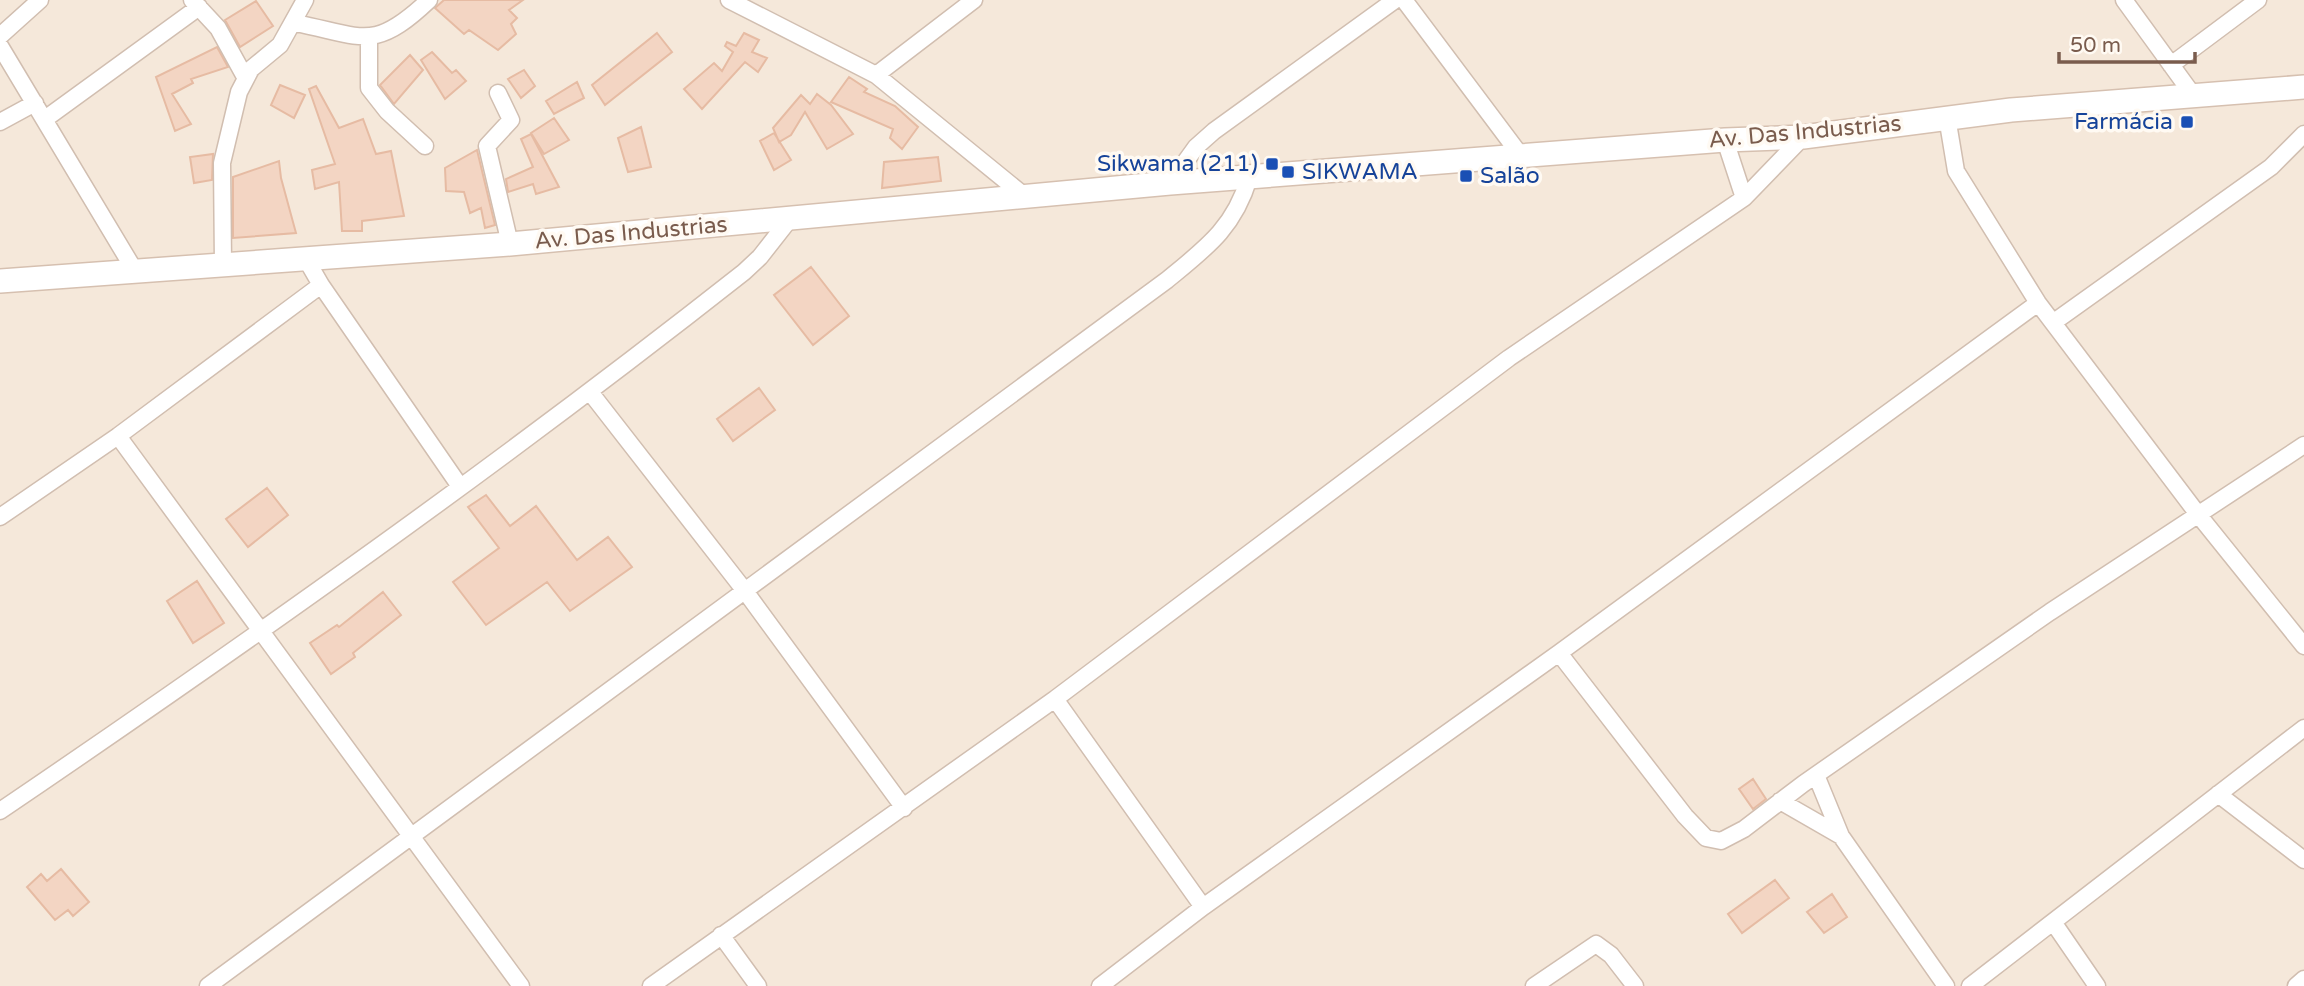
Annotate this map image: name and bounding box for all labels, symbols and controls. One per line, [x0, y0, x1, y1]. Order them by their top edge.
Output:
scale bar [2059, 21, 2196, 65]
text: 50 m [2070, 33, 2121, 58]
place label: Farmácia [2074, 108, 2173, 136]
street label: Av. Das Industrias [1707, 110, 1903, 154]
marker: Farmácia [2179, 114, 2195, 130]
place label: Sikwama (211) [1097, 150, 1258, 178]
marker: Sikwama (211) [1264, 156, 1280, 172]
place label: SIKWAMA [1302, 158, 1418, 186]
place label: Salão [1480, 162, 1540, 190]
marker: SIKWAMA [1280, 164, 1296, 180]
marker: Salão [1458, 168, 1474, 184]
street label: Av. Das Industrias [533, 211, 729, 255]

